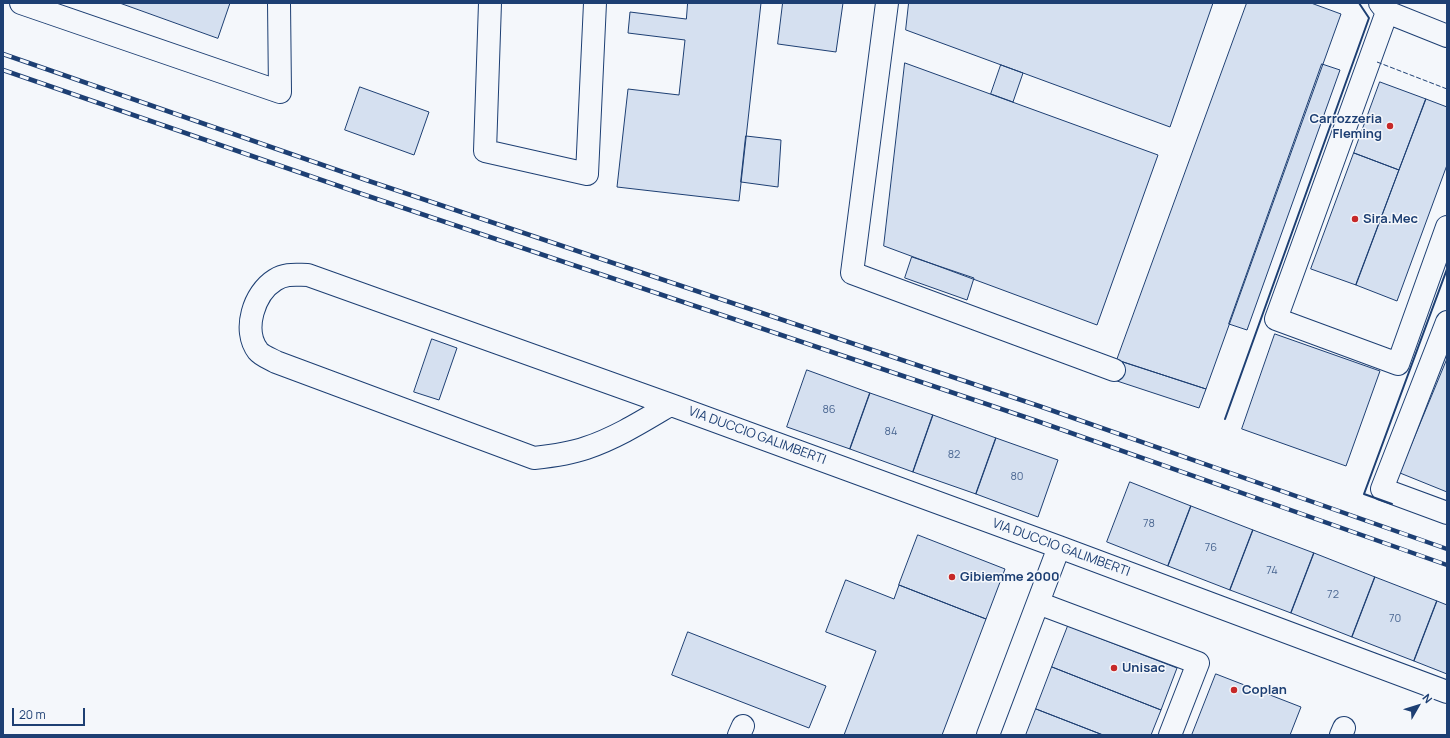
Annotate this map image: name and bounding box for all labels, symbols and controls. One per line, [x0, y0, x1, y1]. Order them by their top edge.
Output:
place label: Carrozzeria Fleming [1309, 111, 1382, 142]
marker: Carrozzeria Fleming [1385, 121, 1395, 131]
place label: Sira.Mec [1363, 211, 1418, 227]
marker: Sira.Mec [1350, 214, 1360, 224]
house number: 86 [822, 403, 836, 417]
street label: VIA DUCCIO GALIMBERTI [686, 404, 828, 468]
house number: 84 [885, 425, 897, 439]
house number: 82 [948, 448, 960, 462]
house number: 80 [1010, 470, 1024, 484]
street label: VIA DUCCIO GALIMBERTI [990, 516, 1132, 580]
house number: 78 [1143, 517, 1155, 531]
house number: 76 [1205, 541, 1217, 555]
house number: 74 [1266, 564, 1278, 578]
place label: Gibiemme 2000 [960, 569, 1060, 585]
marker: Gibiemme 2000 [947, 572, 957, 582]
house number: 72 [1327, 588, 1339, 602]
house number: 70 [1389, 612, 1401, 626]
place label: Unisac [1122, 660, 1165, 676]
marker: Unisac [1109, 663, 1119, 673]
place label: Coplan [1242, 682, 1287, 698]
marker: Coplan [1229, 685, 1239, 695]
north arrow [1398, 686, 1438, 726]
text: N [1419, 690, 1436, 706]
scale bar [14, 700, 87, 726]
text: 20 m [19, 706, 46, 723]

